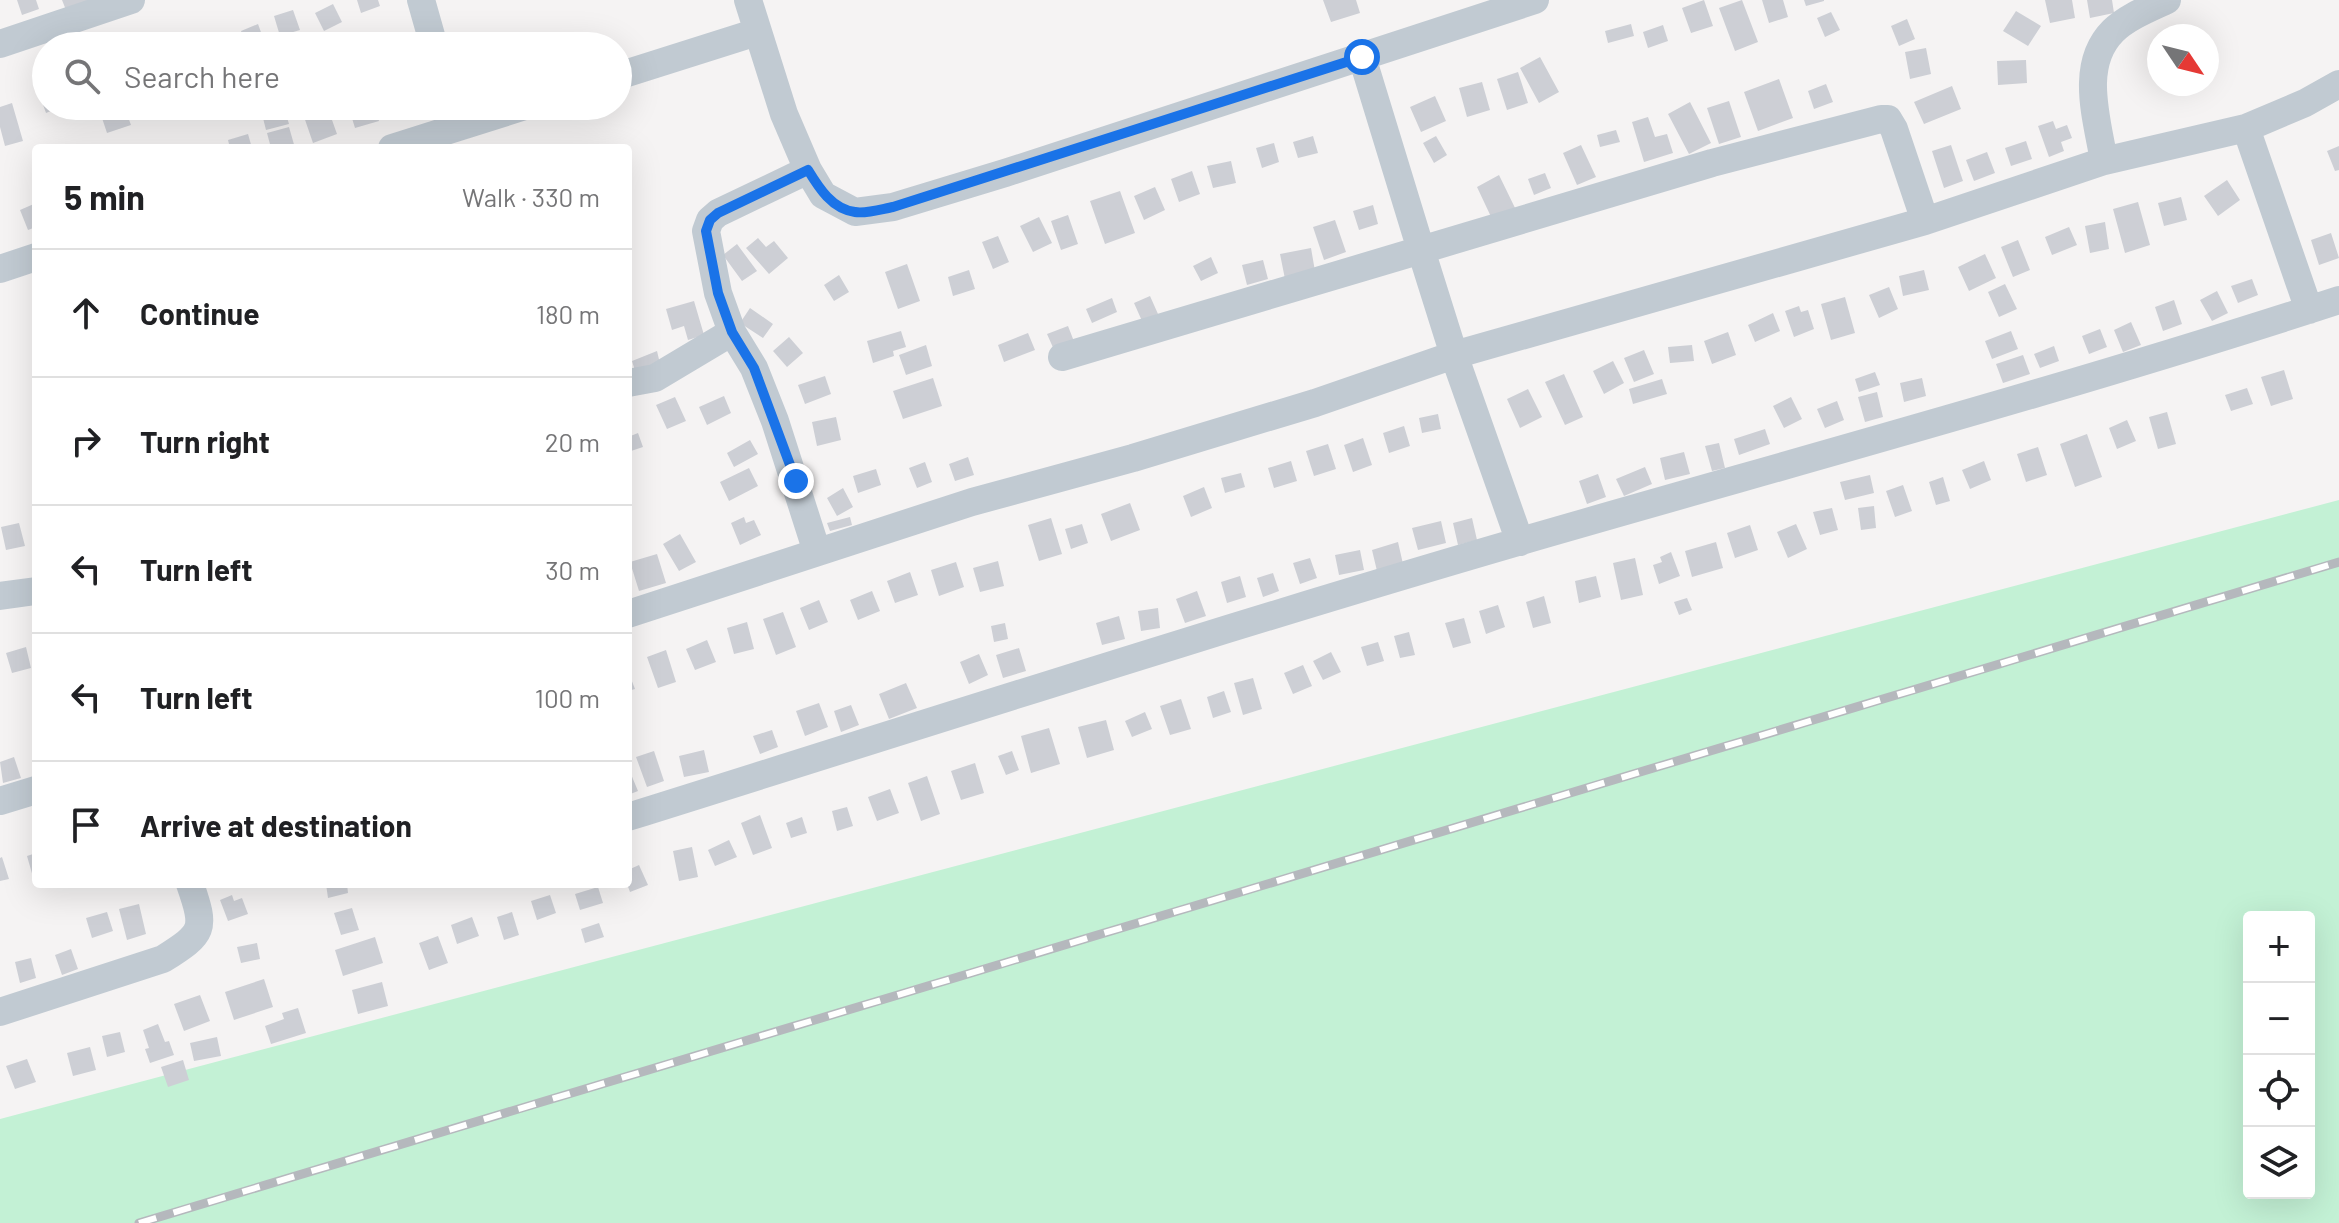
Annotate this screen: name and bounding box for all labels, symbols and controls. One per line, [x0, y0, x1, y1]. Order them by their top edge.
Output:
north arrow [2147, 24, 2219, 96]
search box [32, 32, 632, 120]
route start [1344, 39, 1380, 75]
icon: search [60, 54, 104, 98]
text: Search here [124, 58, 280, 94]
text: 5 min [64, 176, 145, 217]
text: Walk · 330 m [462, 181, 600, 212]
icon: ahead [64, 291, 108, 335]
text: Continue [140, 295, 260, 331]
text: 180 m [536, 298, 600, 329]
icon: right [64, 419, 108, 463]
text: Turn right [140, 423, 270, 459]
text: 20 m [545, 426, 600, 457]
route end [778, 463, 814, 499]
icon: left [64, 547, 108, 591]
text: Turn left [140, 551, 253, 587]
text: 30 m [545, 554, 600, 585]
icon: left [64, 675, 108, 719]
text: Turn left [140, 679, 253, 715]
text: 100 m [535, 682, 600, 713]
icon: arrive [64, 803, 108, 847]
text: Arrive at destination [140, 807, 412, 843]
map controls [2243, 911, 2315, 1199]
button: + [2243, 911, 2315, 983]
button: − [2243, 983, 2315, 1055]
button: locate [2243, 1055, 2315, 1127]
button: layers [2243, 1127, 2315, 1199]

